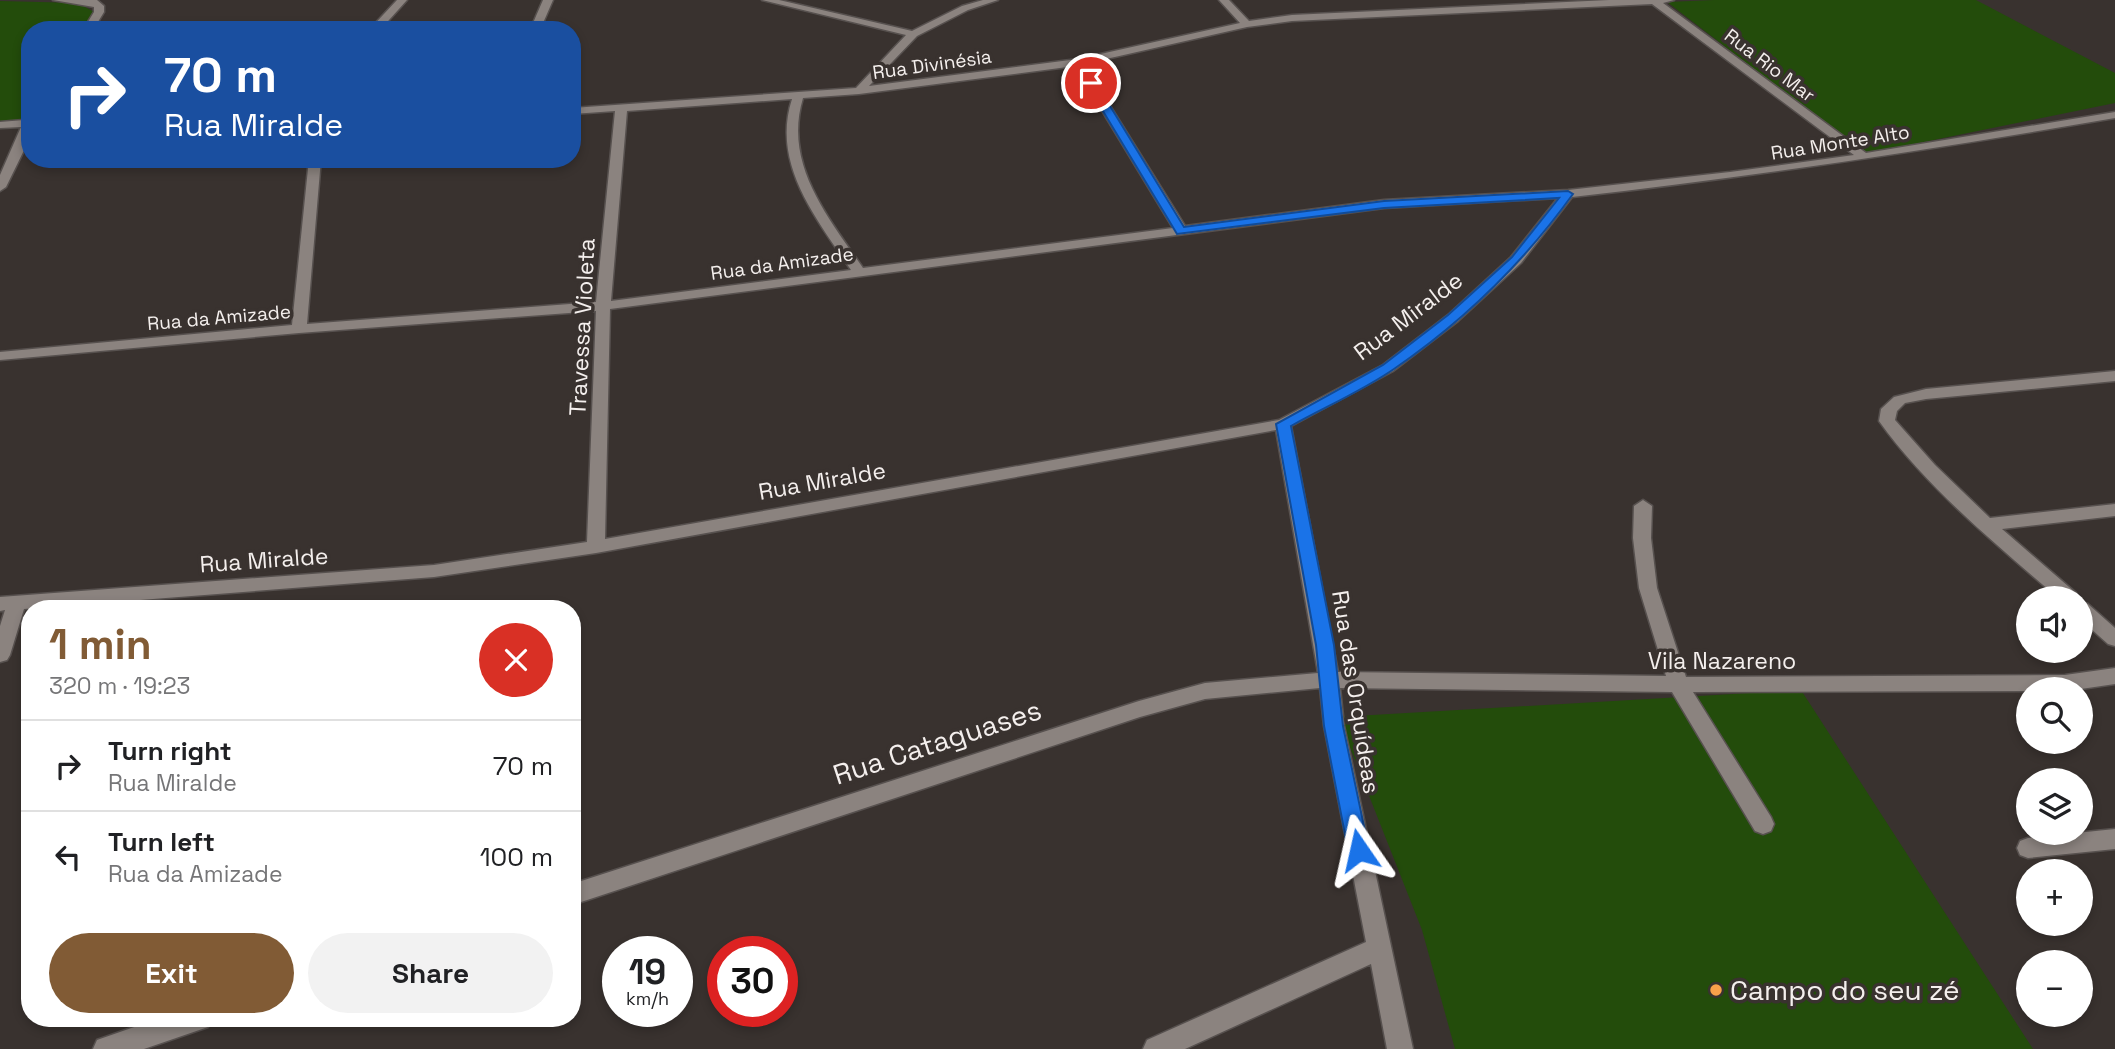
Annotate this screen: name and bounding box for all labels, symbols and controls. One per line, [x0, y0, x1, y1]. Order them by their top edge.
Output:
street label: Rua Rio Mar [1719, 23, 1820, 108]
text: 70 m [164, 44, 277, 106]
street label: Rua Divinésia [871, 44, 993, 85]
icon: right [49, 49, 140, 140]
pin [1061, 53, 1121, 113]
icon: arrive [1072, 64, 1110, 102]
text: Rua Miralde [164, 105, 343, 145]
street label: Rua Monte Alto [1769, 119, 1911, 166]
street label: Travessa Violeta [562, 237, 602, 417]
street label: Rua da Amizade [709, 241, 855, 286]
street label: Rua Miralde [1348, 265, 1468, 367]
street label: Rua da Amizade [146, 299, 292, 336]
street label: Rua Miralde [756, 455, 888, 507]
street label: Rua Miralde [199, 541, 329, 579]
map controls [2016, 586, 2093, 1027]
button: sound [2016, 586, 2093, 663]
street label: Rua das Orquídeas [1325, 588, 1387, 796]
text: 1 min [49, 618, 152, 671]
button: close [479, 623, 553, 697]
street label: Vila Nazareno [1648, 646, 1796, 676]
text: 320 m · 19:23 [49, 671, 191, 701]
button: search [2016, 677, 2093, 754]
street label: Rua Cataguases [828, 691, 1046, 793]
text: Turn right [108, 734, 232, 768]
icon: right [49, 747, 87, 785]
text: 70 m [493, 749, 553, 783]
text: Rua Miralde [108, 768, 237, 798]
button: layers [2016, 768, 2093, 845]
position arrow [1322, 813, 1396, 887]
text: Turn left [108, 825, 215, 859]
icon: left [49, 838, 87, 876]
text: 100 m [480, 840, 553, 874]
text: Rua da Amizade [108, 859, 283, 889]
button: + [2016, 859, 2093, 936]
button: Exit [49, 933, 294, 1013]
button: Share [308, 933, 553, 1013]
speed limit sign: 30 [707, 936, 798, 1027]
text: 19 [629, 950, 666, 994]
button: − [2016, 950, 2093, 1027]
place label: Campo do seu zé [1730, 972, 1960, 1008]
marker: Campo do seu zé [1708, 982, 1724, 998]
text: km/h [626, 987, 669, 1010]

